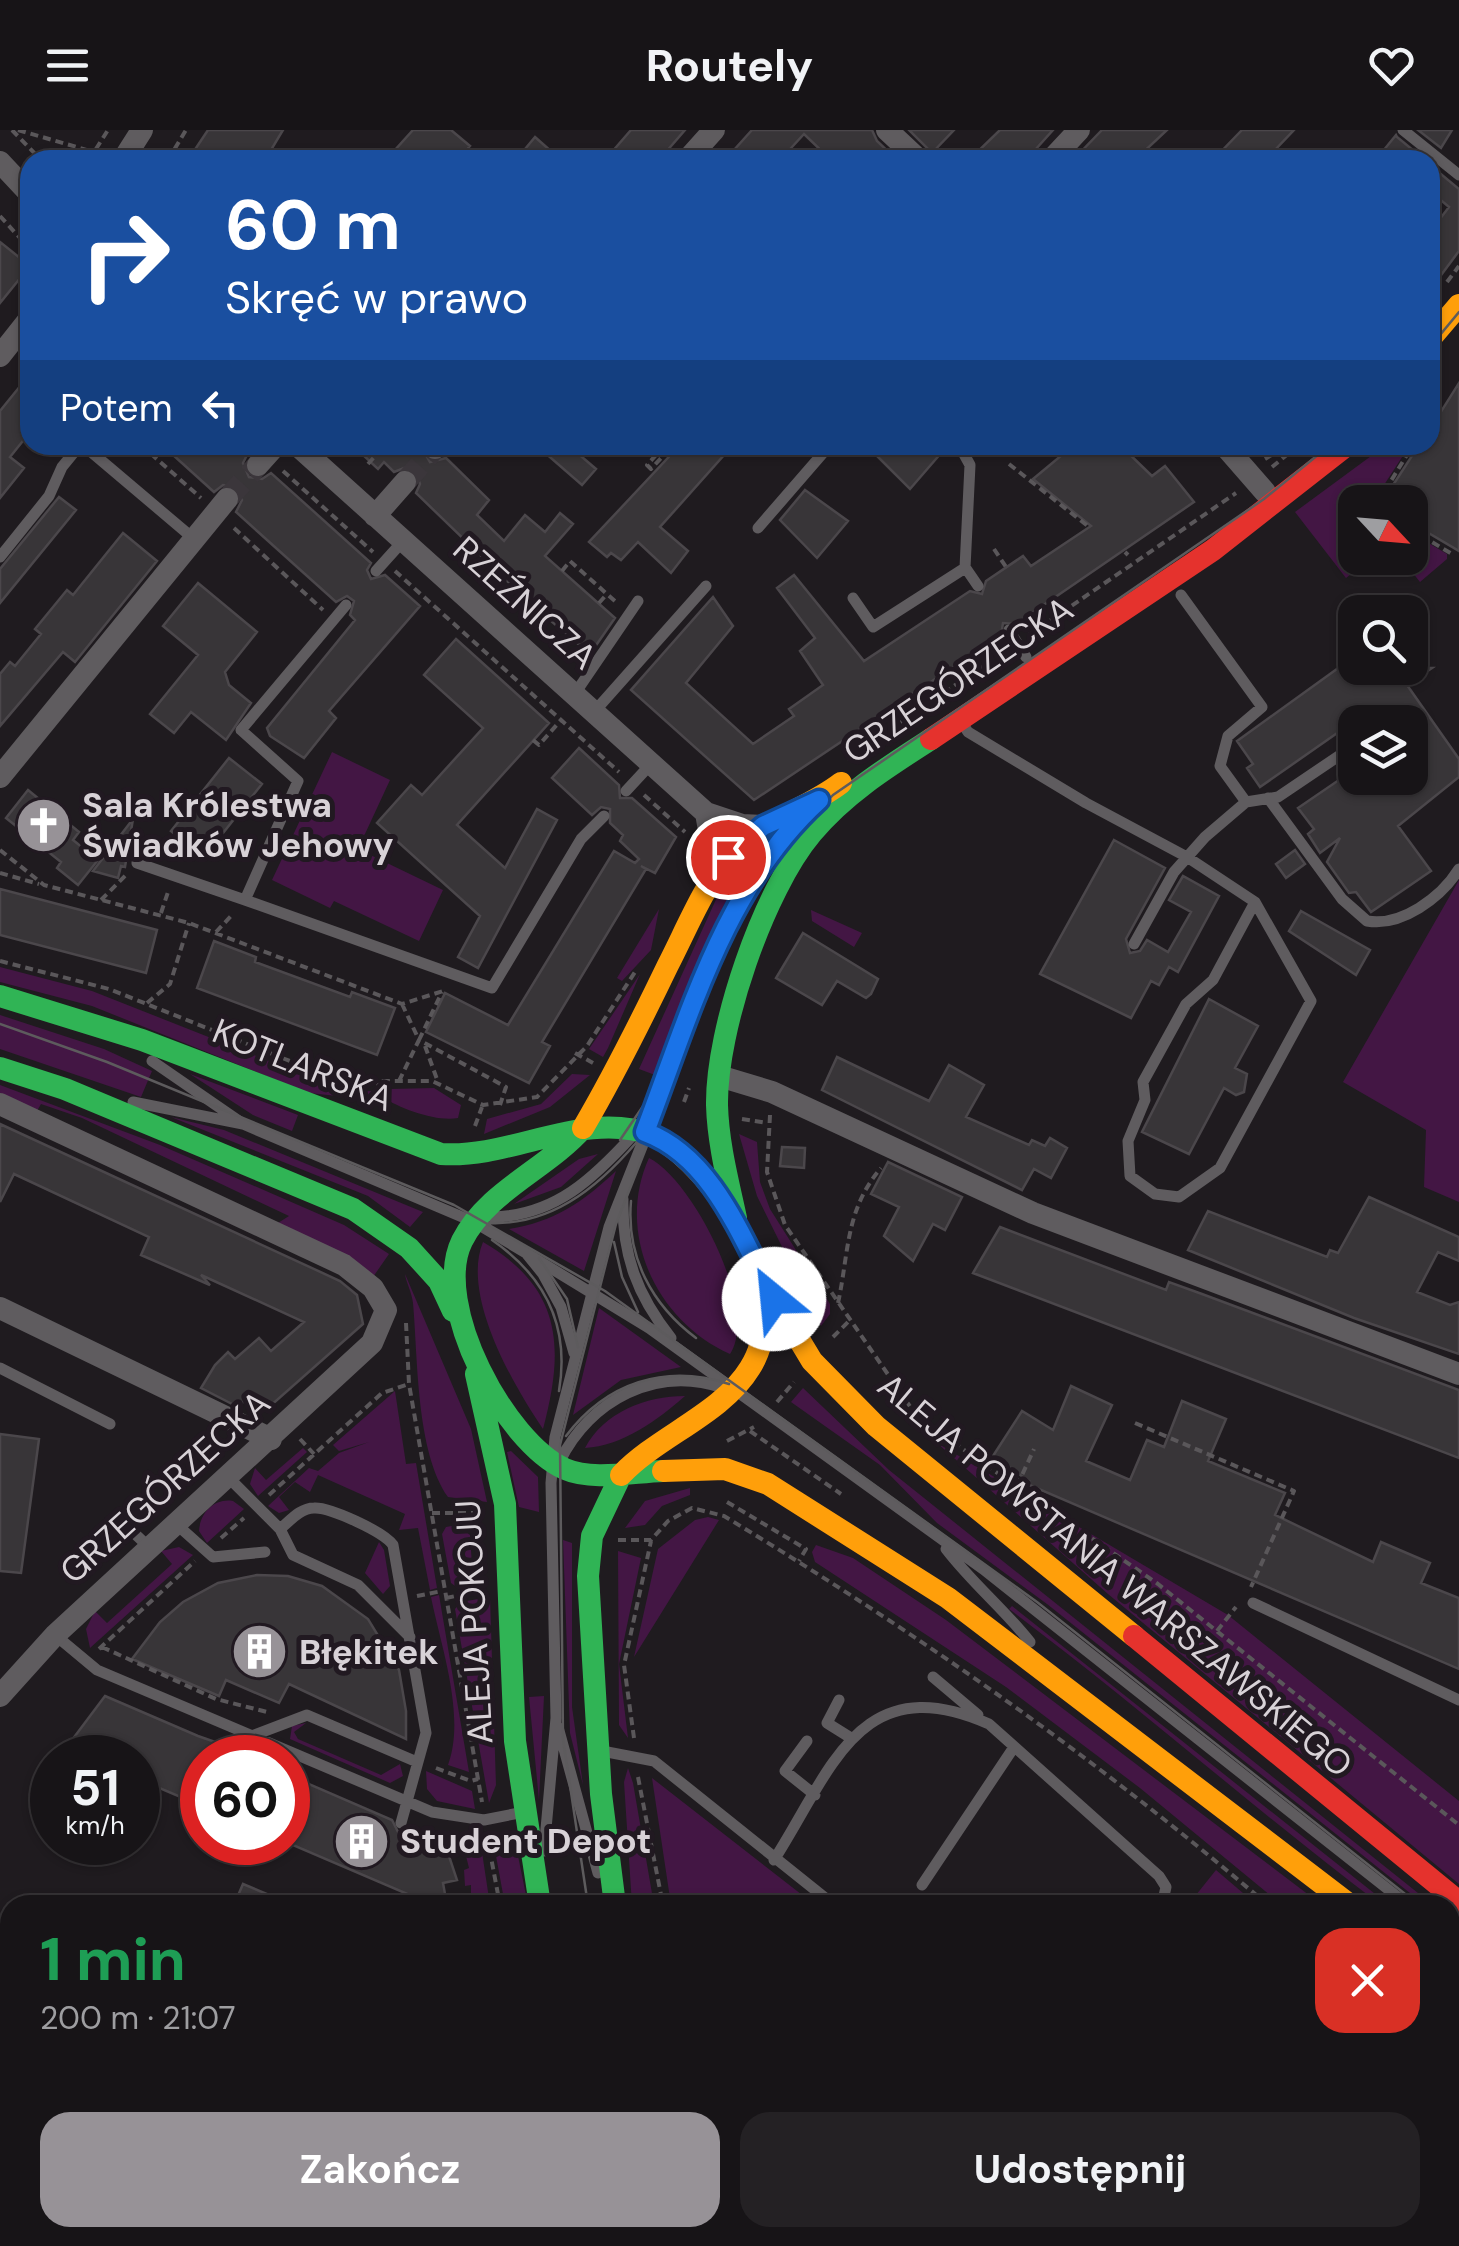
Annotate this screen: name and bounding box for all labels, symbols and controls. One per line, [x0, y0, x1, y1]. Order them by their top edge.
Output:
text: Routely [646, 36, 813, 95]
icon: menu [40, 38, 95, 93]
icon: heart [1364, 38, 1419, 93]
text: 60 m [225, 180, 401, 271]
icon: right [60, 190, 190, 320]
text: Skręć w prawo [225, 268, 528, 327]
icon: left [193, 380, 248, 435]
text: Potem [60, 383, 173, 433]
north arrow [1338, 485, 1428, 575]
map controls [1338, 485, 1428, 795]
street label: RZEŹNICZA [443, 526, 607, 680]
street label: GRZEGÓRZECKA [834, 586, 1082, 774]
button: search [1338, 595, 1428, 685]
button: layers [1338, 705, 1428, 795]
place label: Sala Królestwa Świadków Jehowy [82, 782, 394, 868]
church icon: Sala Królestwa Świadków Jehowy [13, 795, 73, 855]
pin [686, 815, 771, 900]
icon: arrive [701, 830, 756, 885]
street label: KOTLARSKA [206, 1008, 400, 1122]
position arrow [722, 1247, 826, 1351]
street label: ALEJA POWSTANIA WARSZAWSKIEGO [868, 1363, 1362, 1787]
street label: GRZEGÓRZECKA [50, 1380, 280, 1594]
street label: ALEJA POKOJU [445, 1499, 503, 1745]
building icon: Błękitek [230, 1622, 290, 1682]
place label: Błękitek [299, 1629, 439, 1675]
speed limit sign: 60 [180, 1735, 310, 1865]
text: 51 [70, 1755, 120, 1821]
text: km/h [65, 1809, 125, 1842]
building icon: Student Depot [331, 1811, 391, 1871]
place label: Student Depot [400, 1818, 651, 1864]
text: 1 min [40, 1920, 186, 1999]
button: close [1315, 1928, 1420, 2033]
text: 200 m · 21:07 [40, 1997, 236, 2039]
button: Zakończ [40, 2112, 720, 2227]
button: Udostępnij [740, 2112, 1420, 2227]

